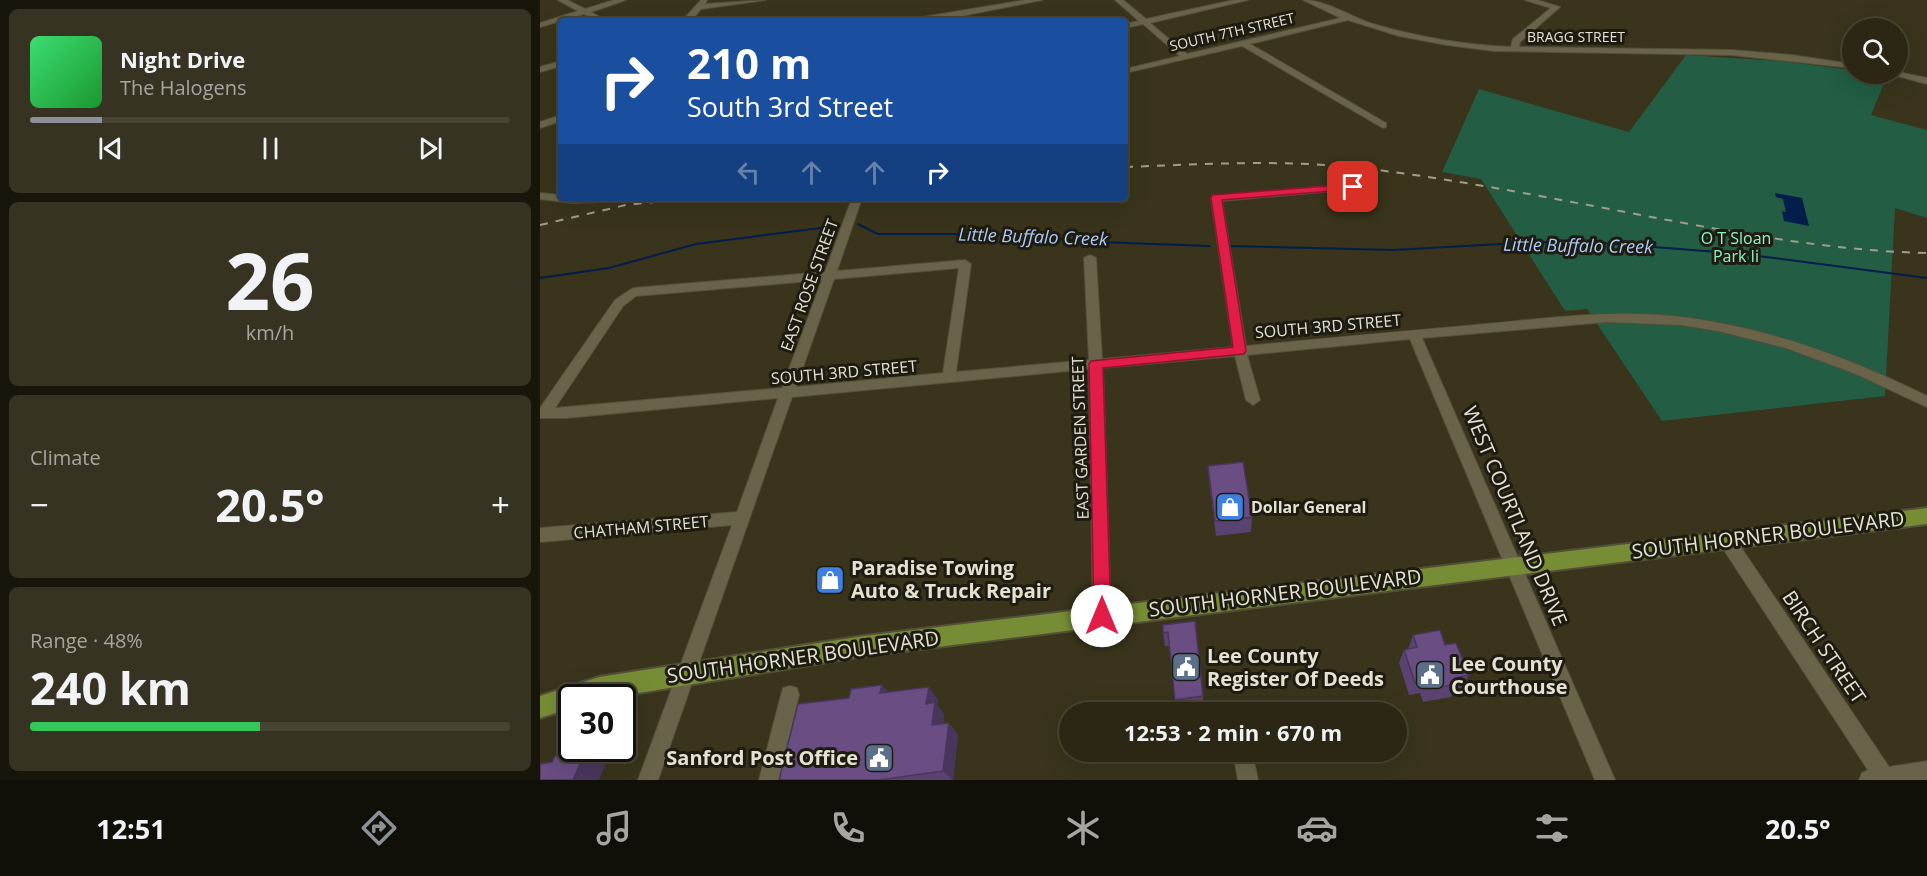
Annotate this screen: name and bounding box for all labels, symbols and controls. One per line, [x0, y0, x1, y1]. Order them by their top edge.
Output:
street label: SOUTH 7TH STREET [1168, 8, 1296, 55]
map controls [1842, 18, 1908, 84]
button: search [1842, 18, 1908, 84]
street label: BRAGG STREET [1527, 27, 1625, 46]
text: 210 m [687, 34, 811, 91]
icon: right [588, 42, 666, 120]
text: Night Drive [120, 44, 245, 74]
text: The Halogens [120, 74, 247, 101]
text: South 3rd Street [687, 88, 893, 125]
icon: previous [94, 132, 127, 165]
icon: pause [254, 132, 287, 165]
icon: next [414, 132, 447, 165]
icon: left [732, 156, 765, 189]
icon: ahead [795, 156, 828, 189]
icon: ahead [858, 156, 891, 189]
icon: right [921, 156, 954, 189]
pin [1327, 161, 1378, 212]
icon: arrive [1336, 170, 1369, 203]
street label: EAST ROSE STREET [775, 216, 843, 354]
water label: Little Buffalo Creek [958, 221, 1109, 251]
text: 26 [225, 227, 315, 333]
park label: O T Sloan Park Ii [1701, 227, 1771, 267]
water label: Little Buffalo Creek [1503, 232, 1654, 258]
street label: SOUTH 3RD STREET [1254, 309, 1402, 343]
text: km/h [246, 319, 294, 346]
street label: SOUTH 3RD STREET [770, 355, 918, 389]
street label: EAST GARDEN STREET [1066, 356, 1094, 520]
street label: WEST COURTLAND DRIVE [1457, 402, 1574, 630]
text: Climate [30, 444, 101, 471]
text: 20.5° [215, 474, 325, 535]
text: − [30, 482, 49, 527]
text: + [491, 482, 510, 527]
shop icon: Dollar General [1214, 491, 1246, 523]
place label: Dollar General [1251, 496, 1366, 518]
street label: SOUTH HORNER BOULEVARD [1630, 504, 1906, 565]
street label: CHATHAM STREET [573, 510, 710, 544]
place label: Paradise Towing Auto & Truck Repair [851, 554, 1051, 604]
street label: SOUTH HORNER BOULEVARD [1147, 562, 1423, 623]
shop icon: Paradise Towing Auto & Truck Repair [814, 564, 846, 596]
position arrow [1070, 584, 1134, 648]
street label: BIRCH STREET [1777, 585, 1872, 709]
street label: SOUTH HORNER BOULEVARD [665, 624, 941, 689]
text: Range · 48% [30, 627, 143, 654]
place label: Lee County Register Of Deeds [1207, 642, 1384, 692]
place label: Lee County Courthouse [1451, 650, 1567, 700]
public building icon: Lee County Register Of Deeds [1170, 651, 1202, 683]
text: 240 km [30, 657, 191, 718]
public building icon: Lee County Courthouse [1414, 659, 1446, 691]
speed limit sign: 30 [558, 684, 636, 762]
text: 12:53 · 2 min · 670 m [1124, 717, 1342, 747]
public building icon: Sanford Post Office [863, 742, 895, 774]
place label: Sanford Post Office [666, 744, 858, 771]
icon: directions [358, 807, 400, 849]
icon: music [593, 807, 635, 849]
icon: phone [827, 807, 869, 849]
icon: climate [1062, 807, 1104, 849]
icon: car [1296, 807, 1338, 849]
icon: filters [1531, 807, 1573, 849]
text: 12:51 [96, 810, 166, 847]
text: 20.5° [1765, 810, 1831, 847]

